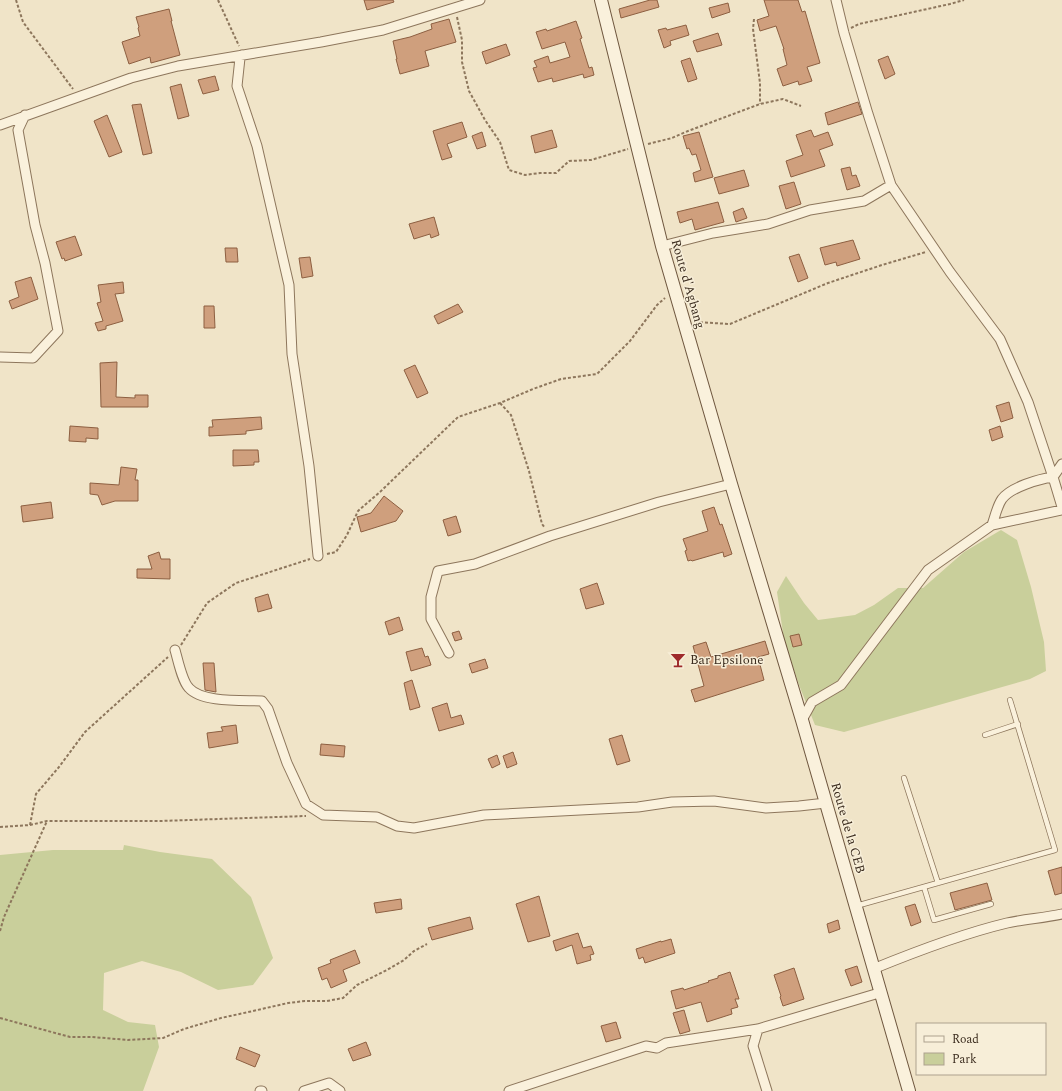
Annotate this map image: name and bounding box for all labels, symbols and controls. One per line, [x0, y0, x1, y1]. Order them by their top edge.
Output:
street label: Route d'Agbang [666, 237, 710, 331]
place label: Bar Epsilone [690, 650, 764, 670]
bar icon: Bar Epsilone [669, 651, 687, 669]
street label: Route de la CEB [825, 780, 871, 876]
legend [916, 1023, 1046, 1075]
text: Road [952, 1030, 979, 1049]
text: Park [952, 1050, 977, 1069]

